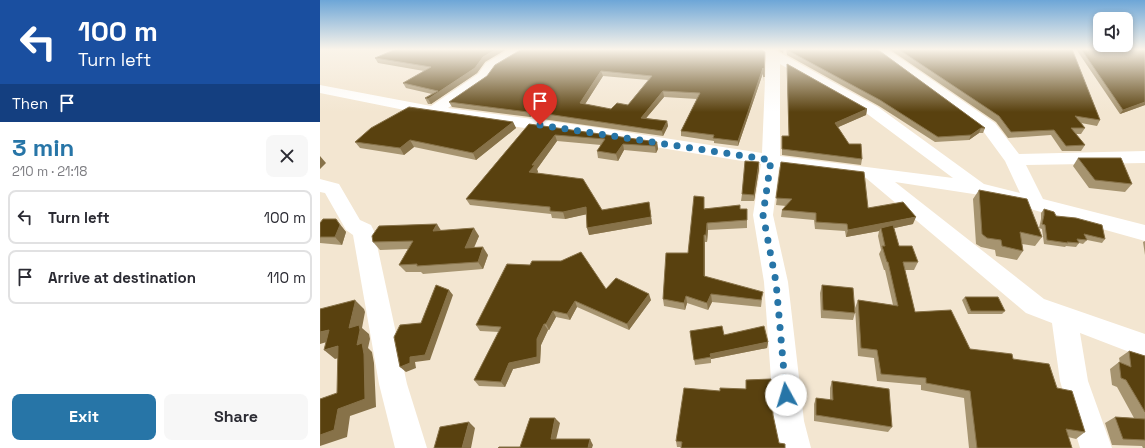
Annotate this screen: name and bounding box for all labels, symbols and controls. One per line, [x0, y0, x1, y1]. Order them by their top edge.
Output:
map controls [1093, 12, 1133, 52]
button: sound [1093, 12, 1133, 52]
text: 100 m [78, 13, 158, 49]
icon: left [12, 16, 64, 68]
text: Turn left [78, 48, 151, 71]
pin [523, 84, 557, 125]
icon: arrive [529, 90, 551, 112]
icon: arrive [56, 92, 78, 114]
text: Then [12, 94, 48, 113]
text: 3 min [12, 132, 74, 163]
button: close [266, 135, 308, 177]
text: 210 m · 21:18 [12, 163, 87, 180]
icon: left [14, 206, 36, 228]
text: Turn left [48, 208, 110, 227]
text: 100 m [264, 208, 306, 227]
icon: arrive [14, 266, 36, 288]
text: Arrive at destination [48, 268, 196, 287]
text: 110 m [267, 268, 306, 287]
position arrow [765, 374, 807, 416]
button: Exit [12, 394, 156, 440]
button: Share [164, 394, 308, 440]

